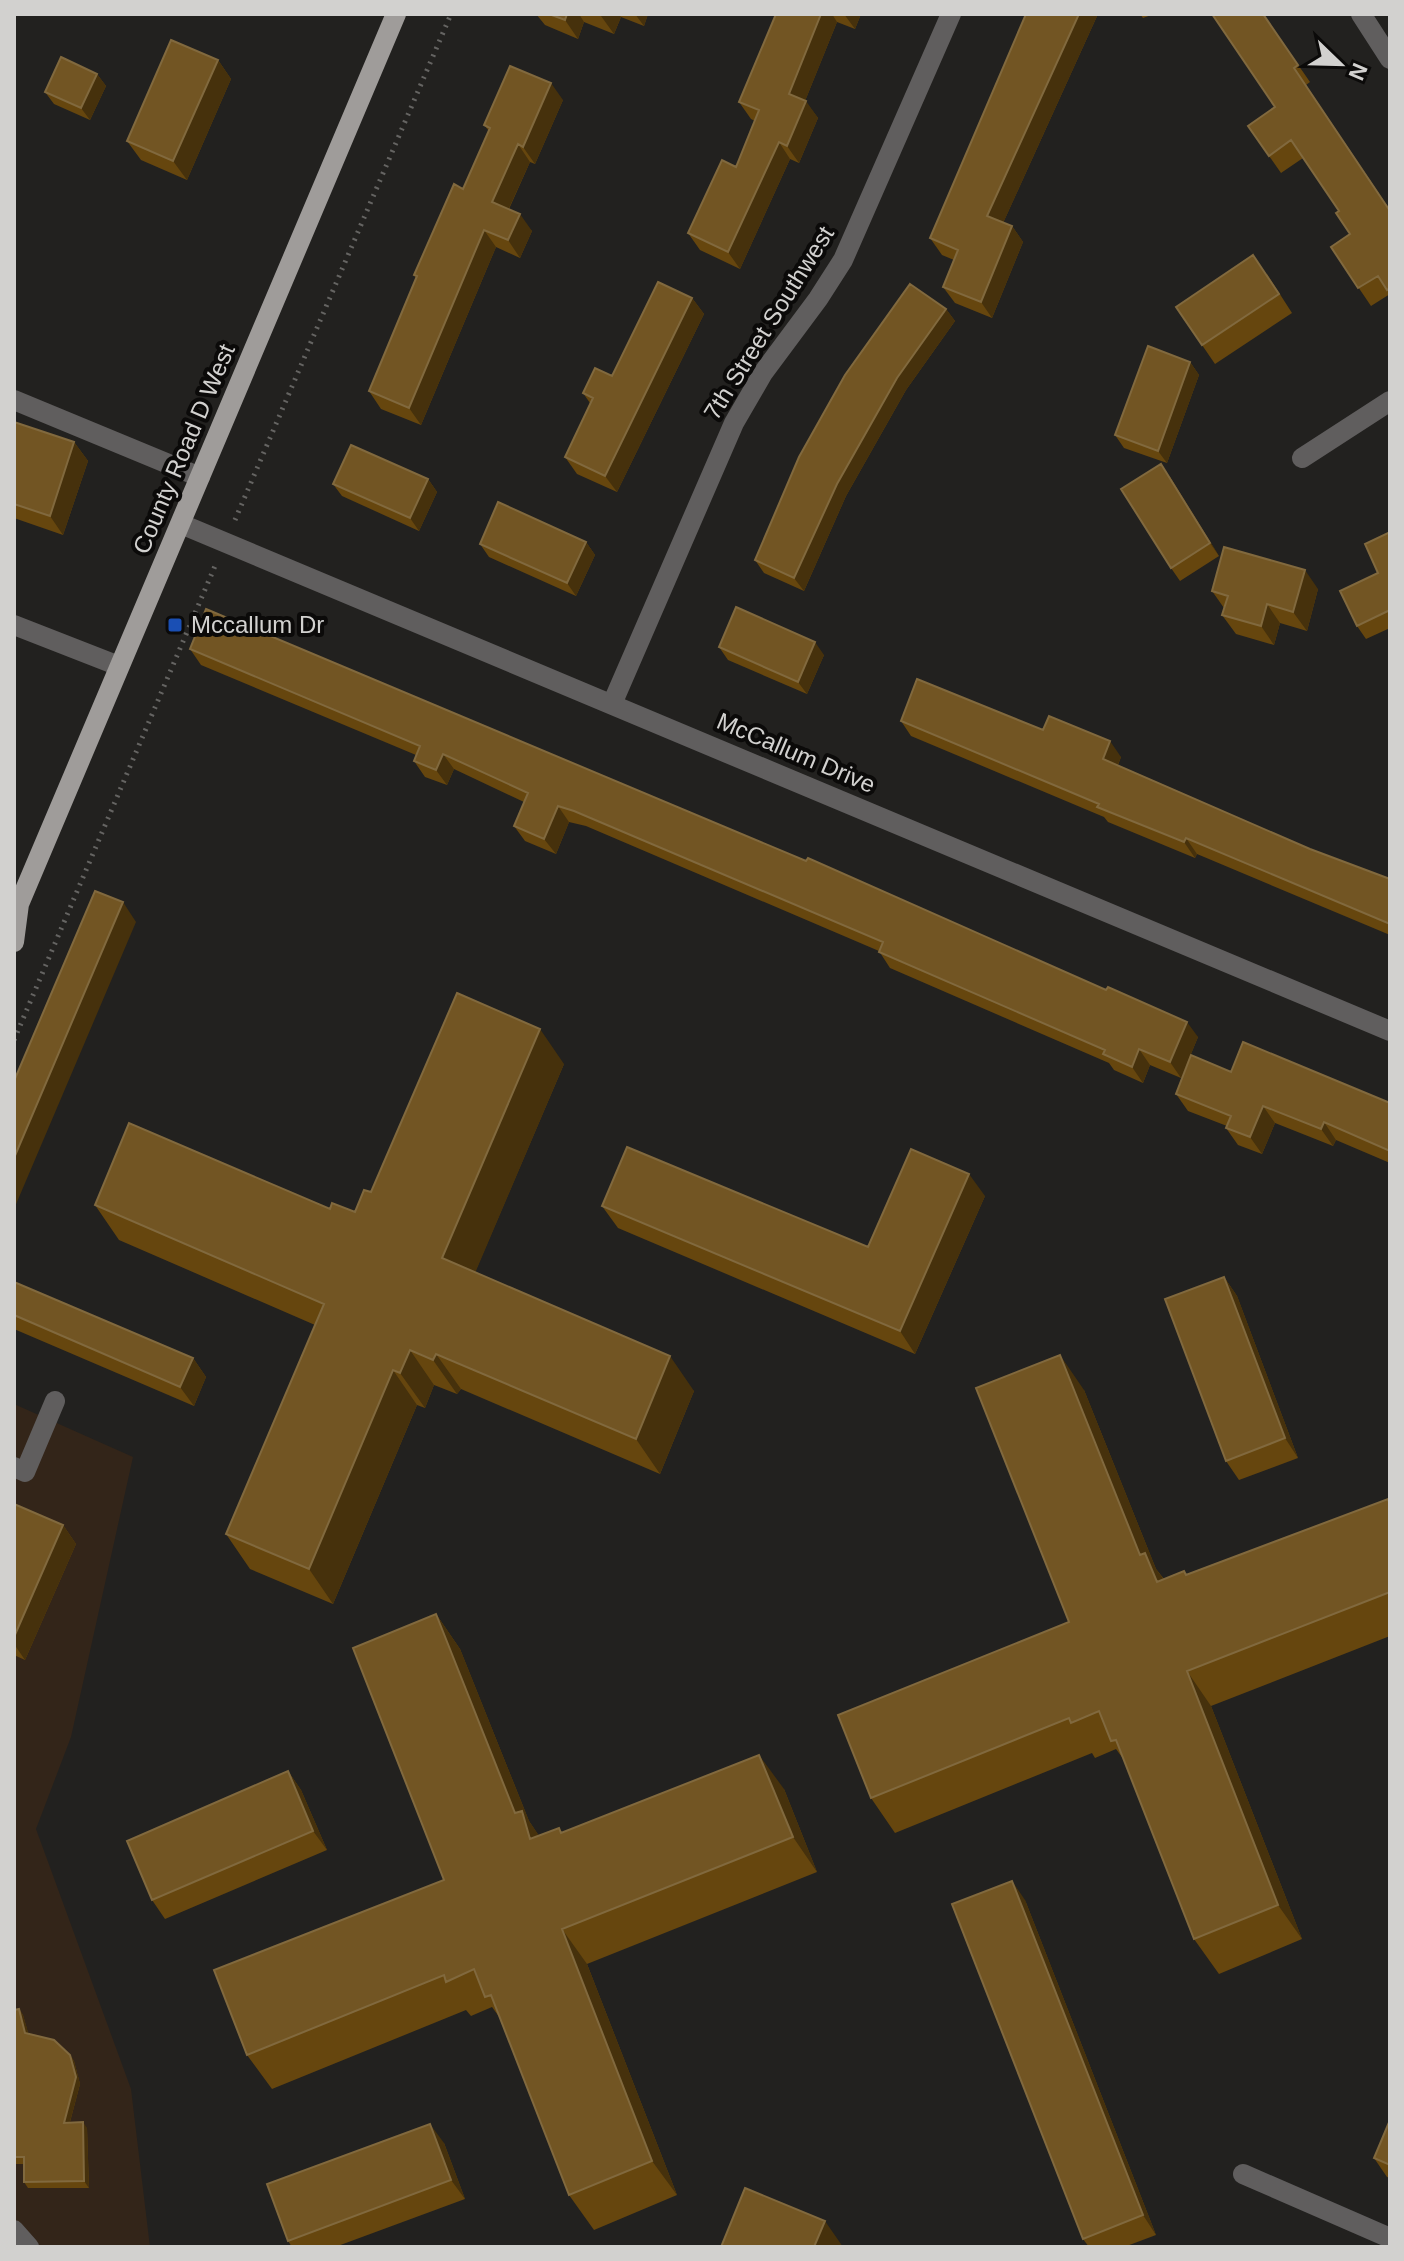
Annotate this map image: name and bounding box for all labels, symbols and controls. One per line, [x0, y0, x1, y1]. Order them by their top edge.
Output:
north arrow [1300, 24, 1380, 104]
text: N [1343, 59, 1373, 84]
street label: 7th Street Southwest [698, 221, 839, 424]
street label: County Road D West [127, 340, 240, 558]
place label: Mccallum Dr [191, 611, 324, 638]
marker: Mccallum Dr [166, 616, 184, 634]
street label: McCallum Drive [713, 707, 879, 798]

